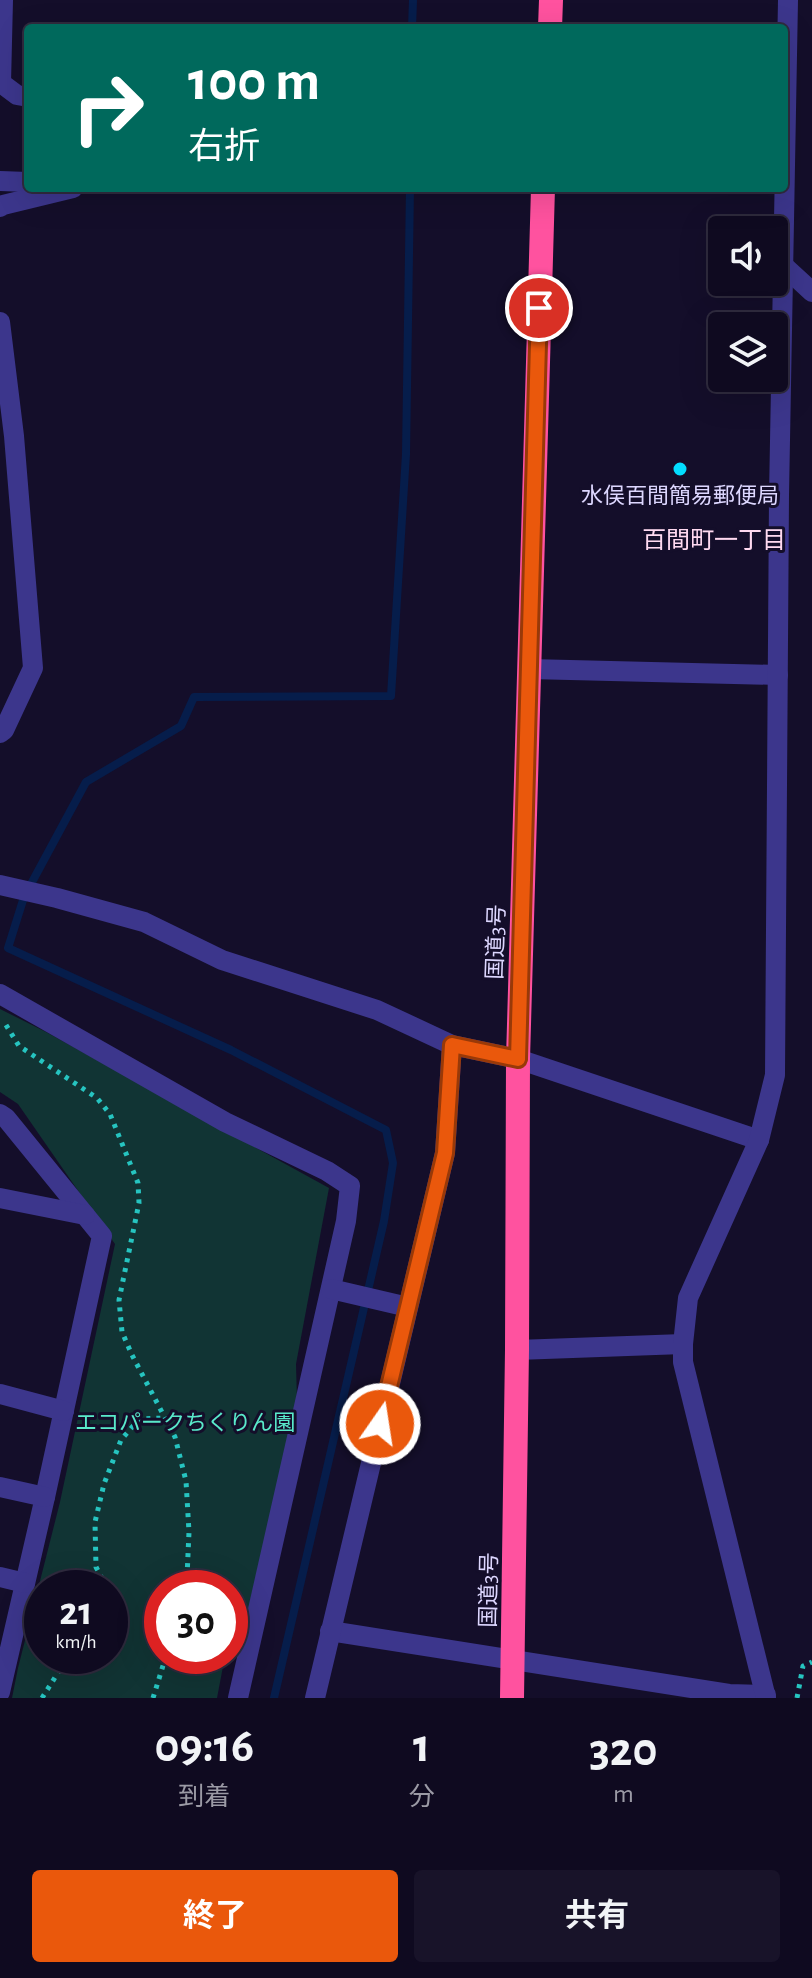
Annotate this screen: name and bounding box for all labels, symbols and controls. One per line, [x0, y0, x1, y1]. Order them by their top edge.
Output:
text: 100 m [188, 54, 320, 110]
icon: right [56, 56, 160, 160]
text: 右折 [188, 129, 260, 165]
map controls [708, 216, 788, 392]
button: sound [708, 216, 788, 296]
pin [505, 274, 573, 342]
icon: arrive [517, 286, 561, 330]
button: layers [708, 312, 788, 392]
marker: 水俣百間簡易郵便局 [671, 460, 689, 478]
place label: 水俣百間簡易郵便局 [581, 484, 779, 507]
district label: 百間町一丁目 [642, 528, 786, 553]
street label: 国道3号 [483, 904, 508, 980]
position arrow [338, 1382, 422, 1466]
park label: エコパークちくりん園 [75, 1412, 295, 1434]
street label: 国道3号 [476, 1552, 501, 1628]
speed limit sign: 30 [144, 1570, 248, 1674]
text: 21 [59, 1592, 93, 1632]
text: km/h [55, 1632, 97, 1652]
text: 09:16 [155, 1723, 254, 1771]
text: 1 [413, 1723, 430, 1771]
text: 320 [589, 1727, 657, 1775]
text: m [613, 1781, 634, 1807]
text: 到着 [178, 1784, 230, 1810]
text: 分 [409, 1784, 435, 1810]
button: 終了 [32, 1870, 398, 1962]
button: 共有 [414, 1870, 780, 1962]

